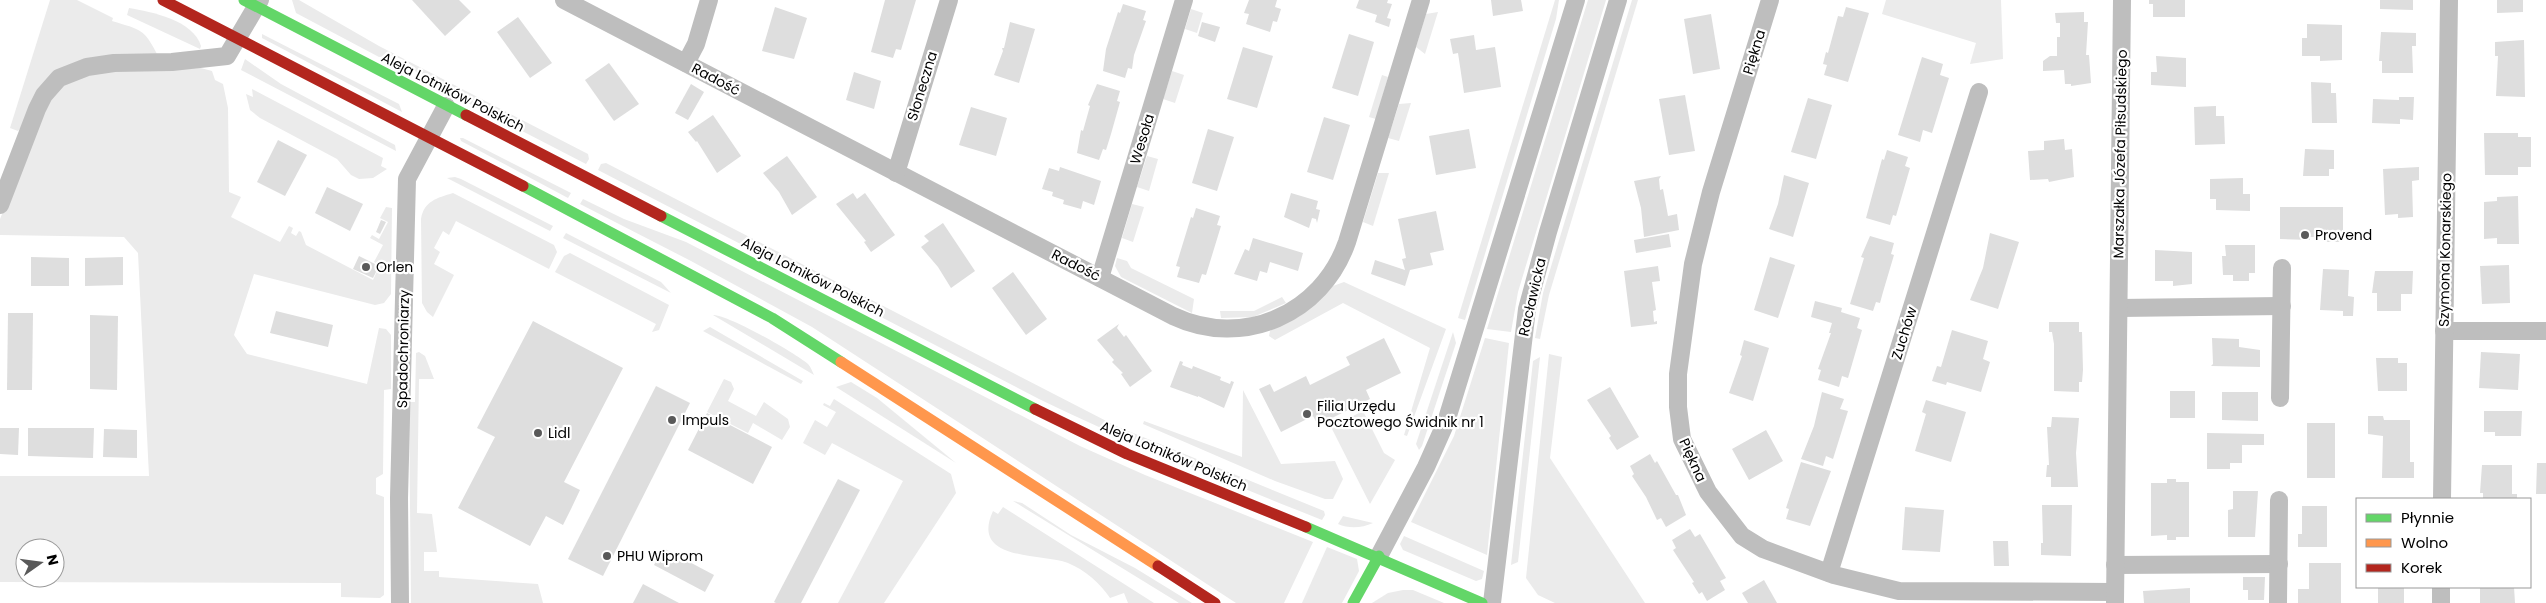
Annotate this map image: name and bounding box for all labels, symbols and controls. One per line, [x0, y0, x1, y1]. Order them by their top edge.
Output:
street label: Piękna [1738, 27, 1770, 77]
street label: Aleja Lotników Polskich [378, 47, 528, 137]
street label: Słoneczna [902, 49, 942, 123]
street label: Marszałka Józefa Piłsudskiego [2108, 49, 2132, 259]
street label: Radość [688, 58, 744, 100]
street label: Wesoła [1125, 111, 1159, 167]
street label: Szymona Konarskiego [2434, 173, 2456, 327]
place label: Provend [2315, 225, 2372, 245]
marker: Provend [2299, 229, 2311, 241]
street label: Aleja Lotników Polskich [738, 232, 888, 322]
street label: Radość [1048, 244, 1104, 286]
street label: Racławicka [1513, 256, 1551, 338]
place label: Orlen [376, 257, 413, 277]
marker: Orlen [360, 261, 372, 273]
street label: Spadochroniarzy [392, 289, 414, 408]
street label: Zuchów [1886, 304, 1922, 362]
place label: Filia Urzędu Pocztowego Świdnik nr 1 [1317, 396, 1484, 432]
marker: Filia Urzędu Pocztowego Świdnik nr 1 [1301, 408, 1313, 420]
place label: Impuls [682, 410, 729, 430]
marker: Impuls [666, 414, 678, 426]
street label: Aleja Lotników Polskich [1097, 416, 1251, 496]
place label: Lidl [548, 423, 570, 443]
marker: Lidl [532, 427, 544, 439]
street label: Piękna [1675, 435, 1711, 485]
legend [2356, 498, 2531, 588]
text: Płynnie [2401, 507, 2454, 528]
text: Wolno [2401, 532, 2448, 553]
north arrow [15, 538, 65, 588]
place label: PHU Wiprom [617, 546, 703, 566]
marker: PHU Wiprom [601, 550, 613, 562]
text: N [42, 552, 64, 567]
text: Korek [2401, 557, 2442, 578]

